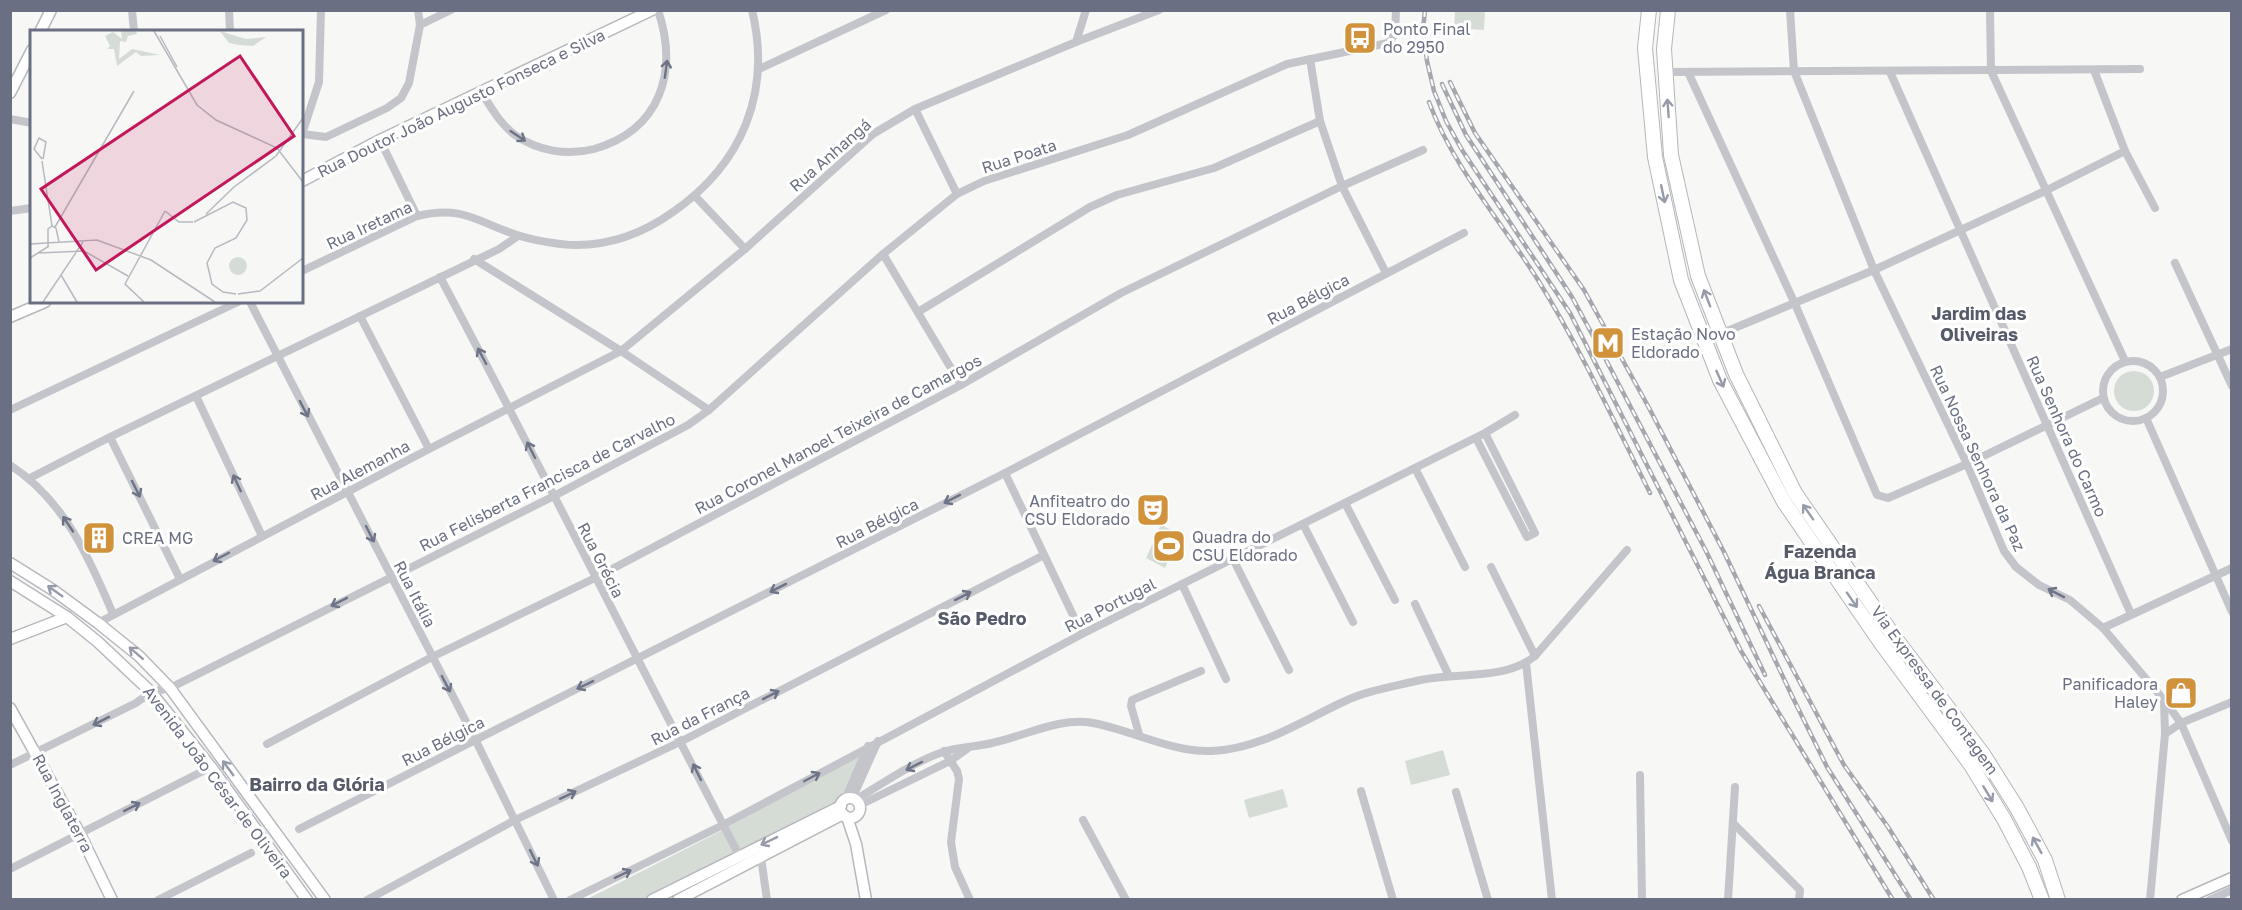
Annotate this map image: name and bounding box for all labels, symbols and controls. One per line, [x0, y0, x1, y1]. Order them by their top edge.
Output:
place label: Ponto Final do 2950 [1383, 19, 1470, 57]
bus stop icon: Ponto Final do 2950 [1342, 20, 1378, 56]
street label: Rua Doutor João Augusto Fonseca e Silva [314, 24, 608, 182]
inset map [30, 30, 303, 303]
one-way arrow [660, 59, 671, 79]
one-way arrow [1662, 98, 1673, 118]
street label: Rua Anhangá [785, 114, 875, 196]
one-way arrow [509, 130, 526, 142]
street label: Rua Poata [979, 135, 1059, 177]
one-way arrow [1657, 184, 1669, 203]
street label: Rua Iretama [323, 196, 415, 254]
street label: Rua Bélgica [1264, 269, 1352, 329]
one-way arrow [1700, 289, 1711, 308]
district label: Jardim das Oliveiras [1931, 302, 2027, 345]
place label: Estação Novo Eldorado [1631, 324, 1736, 362]
metro station icon: Estação Novo Eldorado [1590, 325, 1626, 361]
one-way arrow [476, 348, 488, 365]
street label: Rua Coronel Manoel Teixeira de Camargos [691, 350, 985, 518]
street label: Rua Senhora do Carmo [2022, 352, 2112, 520]
street label: Rua Nossa Senhora da Paz [1926, 362, 2030, 554]
one-way arrow [1715, 370, 1726, 388]
one-way arrow [299, 400, 311, 418]
street label: Rua Felisberta Francisca de Carvalho [416, 409, 678, 555]
street label: Rua Alemanha [307, 435, 413, 505]
one-way arrow [525, 441, 536, 459]
one-way arrow [230, 475, 242, 493]
one-way arrow [131, 480, 142, 498]
place label: Anfiteatro do CSU Eldorado [1024, 491, 1130, 529]
theatre icon: Anfiteatro do CSU Eldorado [1135, 492, 1171, 528]
street label: Rua Bélgica [832, 494, 922, 552]
one-way arrow [944, 494, 962, 506]
one-way arrow [1802, 504, 1814, 521]
one-way arrow [62, 516, 74, 533]
street label: Rua Grécia [573, 519, 629, 601]
building icon: CREA MG [81, 520, 117, 556]
one-way arrow [364, 524, 376, 542]
place label: Quadra do CSU Eldorado [1192, 527, 1298, 565]
place label: CREA MG [122, 528, 193, 548]
sports icon: Quadra do CSU Eldorado [1151, 528, 1187, 564]
district label: Fazenda Água Branca [1765, 540, 1875, 583]
one-way arrow [212, 552, 230, 564]
street label: Rua Itália [390, 557, 440, 631]
street label: Rua Portugal [1061, 573, 1159, 637]
one-way arrow [770, 582, 788, 594]
one-way arrow [47, 585, 64, 597]
one-way arrow [2048, 587, 2066, 599]
one-way arrow [954, 590, 972, 602]
one-way arrow [1846, 592, 1858, 608]
one-way arrow [331, 597, 349, 608]
street label: Via Expressa de Contagem [1867, 602, 2003, 778]
district label: São Pedro [938, 607, 1027, 629]
one-way arrow [129, 646, 144, 660]
place label: Panificadora Haley [2062, 674, 2158, 712]
one-way arrow [440, 675, 452, 692]
shop icon: Panificadora Haley [2163, 675, 2199, 711]
one-way arrow [577, 679, 595, 691]
street label: Avenida João César de Oliveira [139, 682, 297, 882]
street label: Rua da França [647, 682, 753, 750]
one-way arrow [762, 689, 779, 701]
street label: Rua Bélgica [398, 712, 488, 770]
one-way arrow [92, 715, 110, 727]
street label: Rua Inglaterra [29, 750, 97, 856]
one-way arrow [222, 760, 234, 776]
one-way arrow [906, 760, 923, 772]
one-way arrow [691, 764, 703, 782]
one-way arrow [802, 771, 820, 782]
district label: Bairro da Glória [249, 773, 385, 795]
one-way arrow [1983, 785, 1995, 802]
one-way arrow [558, 789, 576, 801]
one-way arrow [123, 801, 141, 812]
one-way arrow [760, 835, 778, 847]
one-way arrow [2031, 837, 2043, 854]
one-way arrow [528, 849, 540, 867]
one-way arrow [613, 867, 631, 879]

